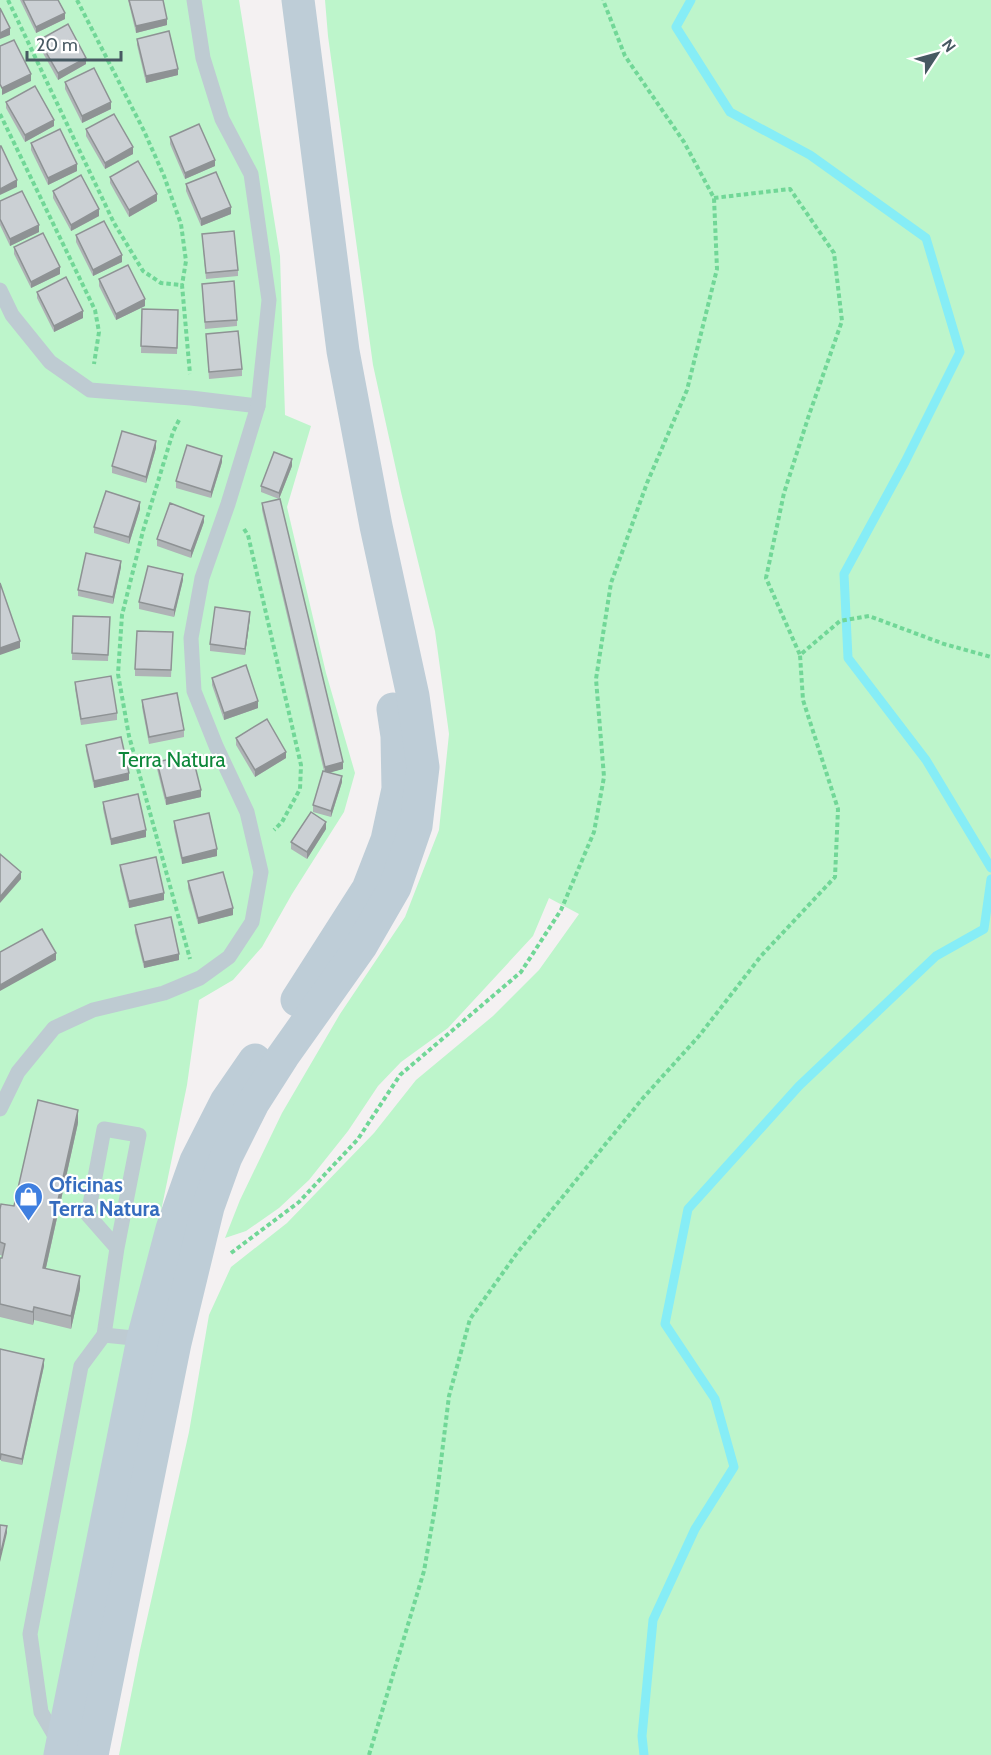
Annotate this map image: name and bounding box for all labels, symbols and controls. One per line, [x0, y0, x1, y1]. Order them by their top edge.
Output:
scale bar [27, 24, 122, 62]
north arrow [907, 24, 967, 84]
text: 20 m [36, 34, 78, 56]
text: N [938, 35, 960, 56]
park label: Terra Natura [118, 747, 226, 772]
place label: Oficinas Terra Natura [49, 1172, 160, 1221]
shop icon: Oficinas Terra Natura [12, 1180, 44, 1222]

